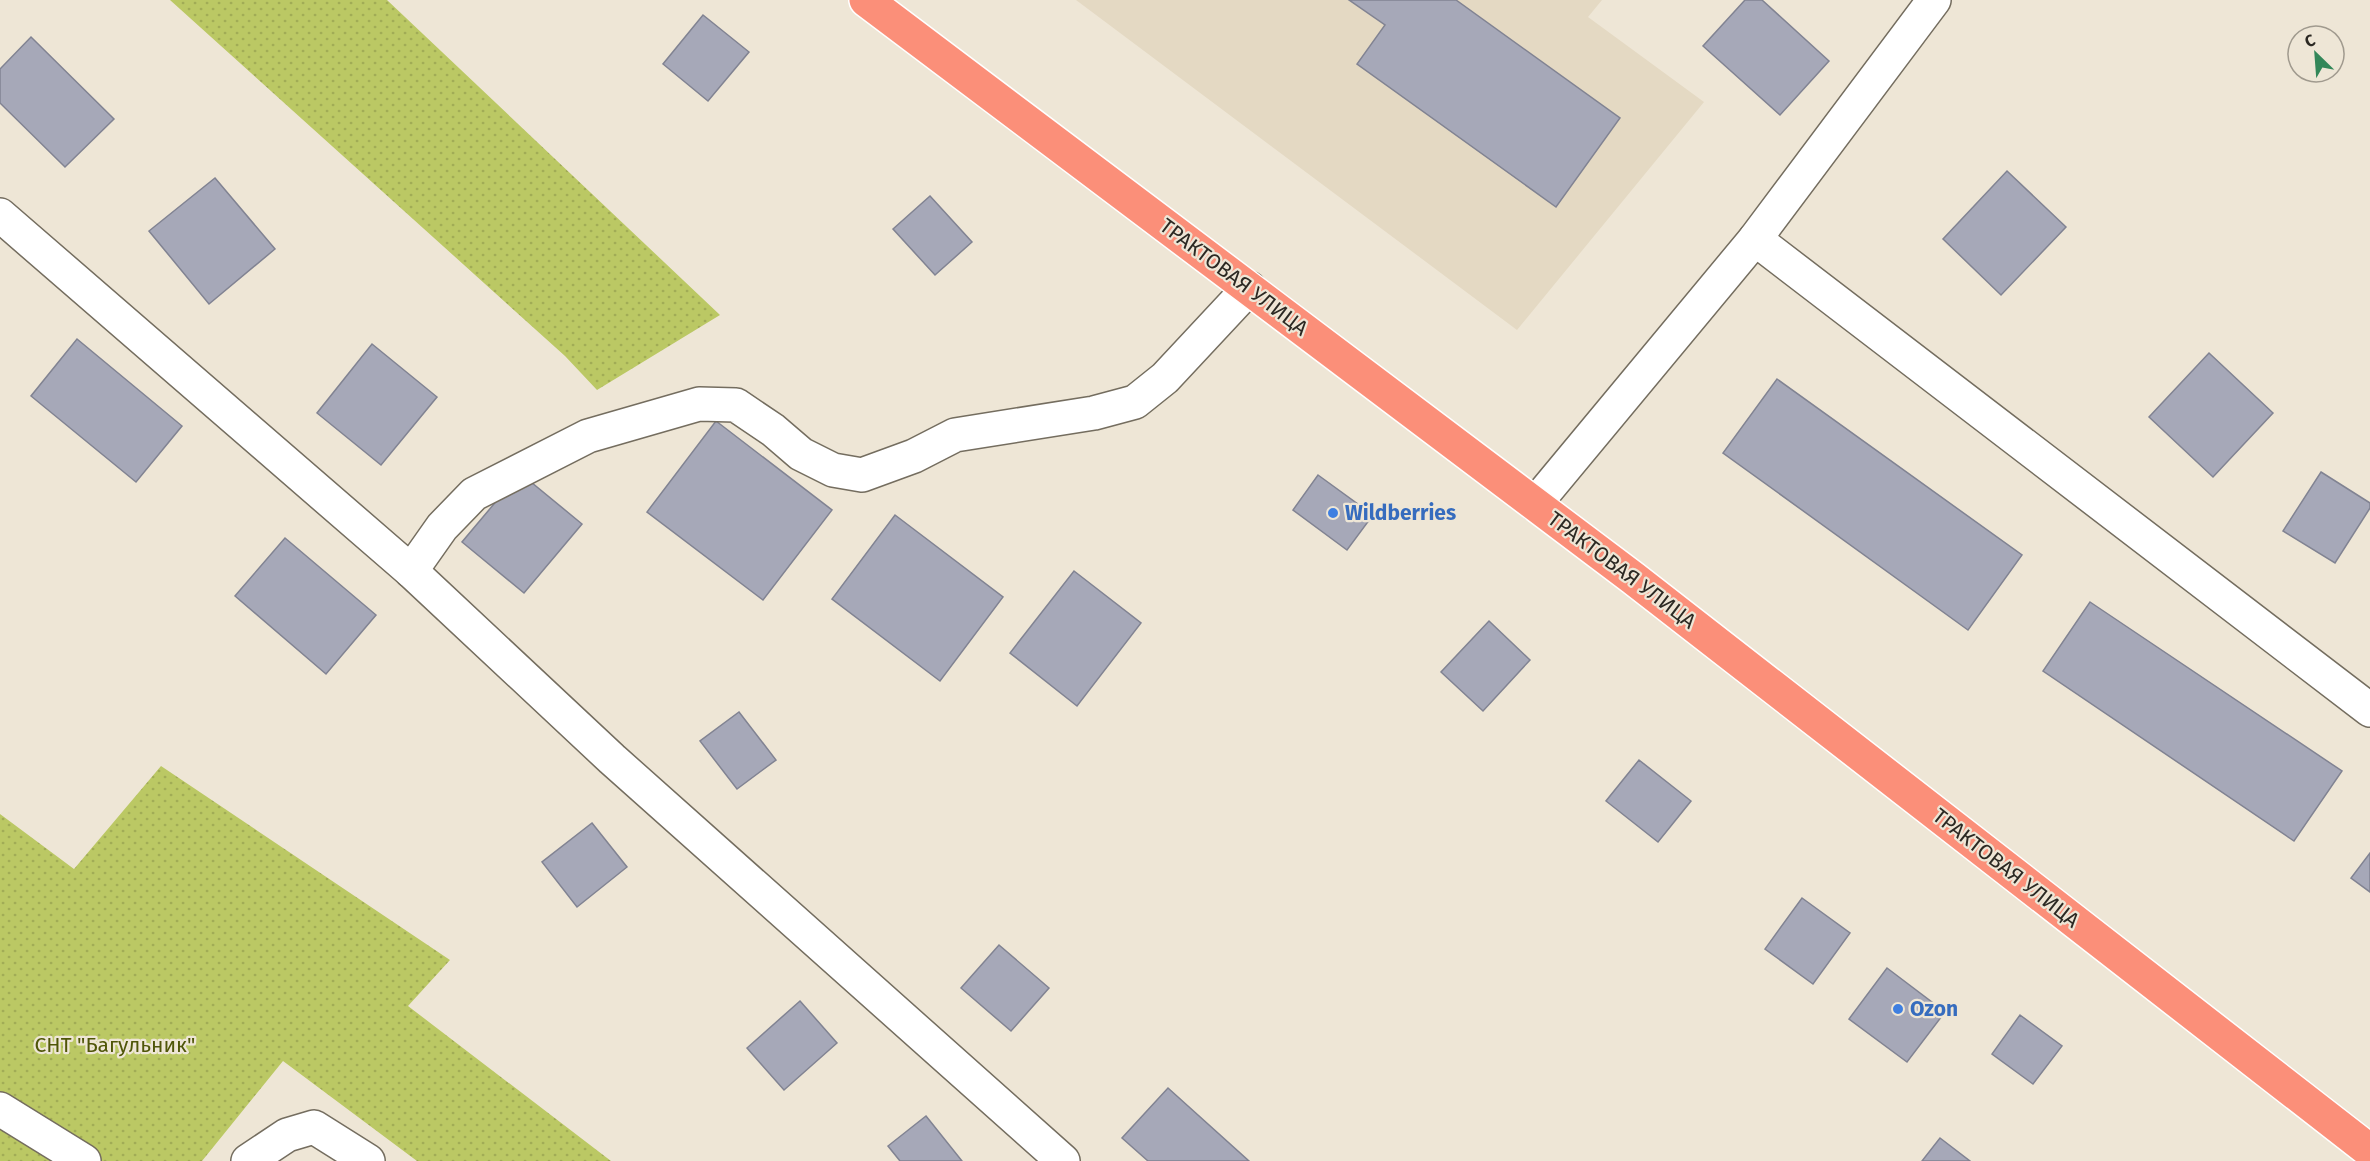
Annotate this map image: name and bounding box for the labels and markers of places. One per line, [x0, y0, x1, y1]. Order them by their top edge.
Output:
place label: Wildberries [1345, 500, 1456, 526]
marker: Wildberries [1326, 506, 1340, 520]
place label: Ozon [1910, 996, 1958, 1022]
marker: Ozon [1891, 1002, 1905, 1016]

